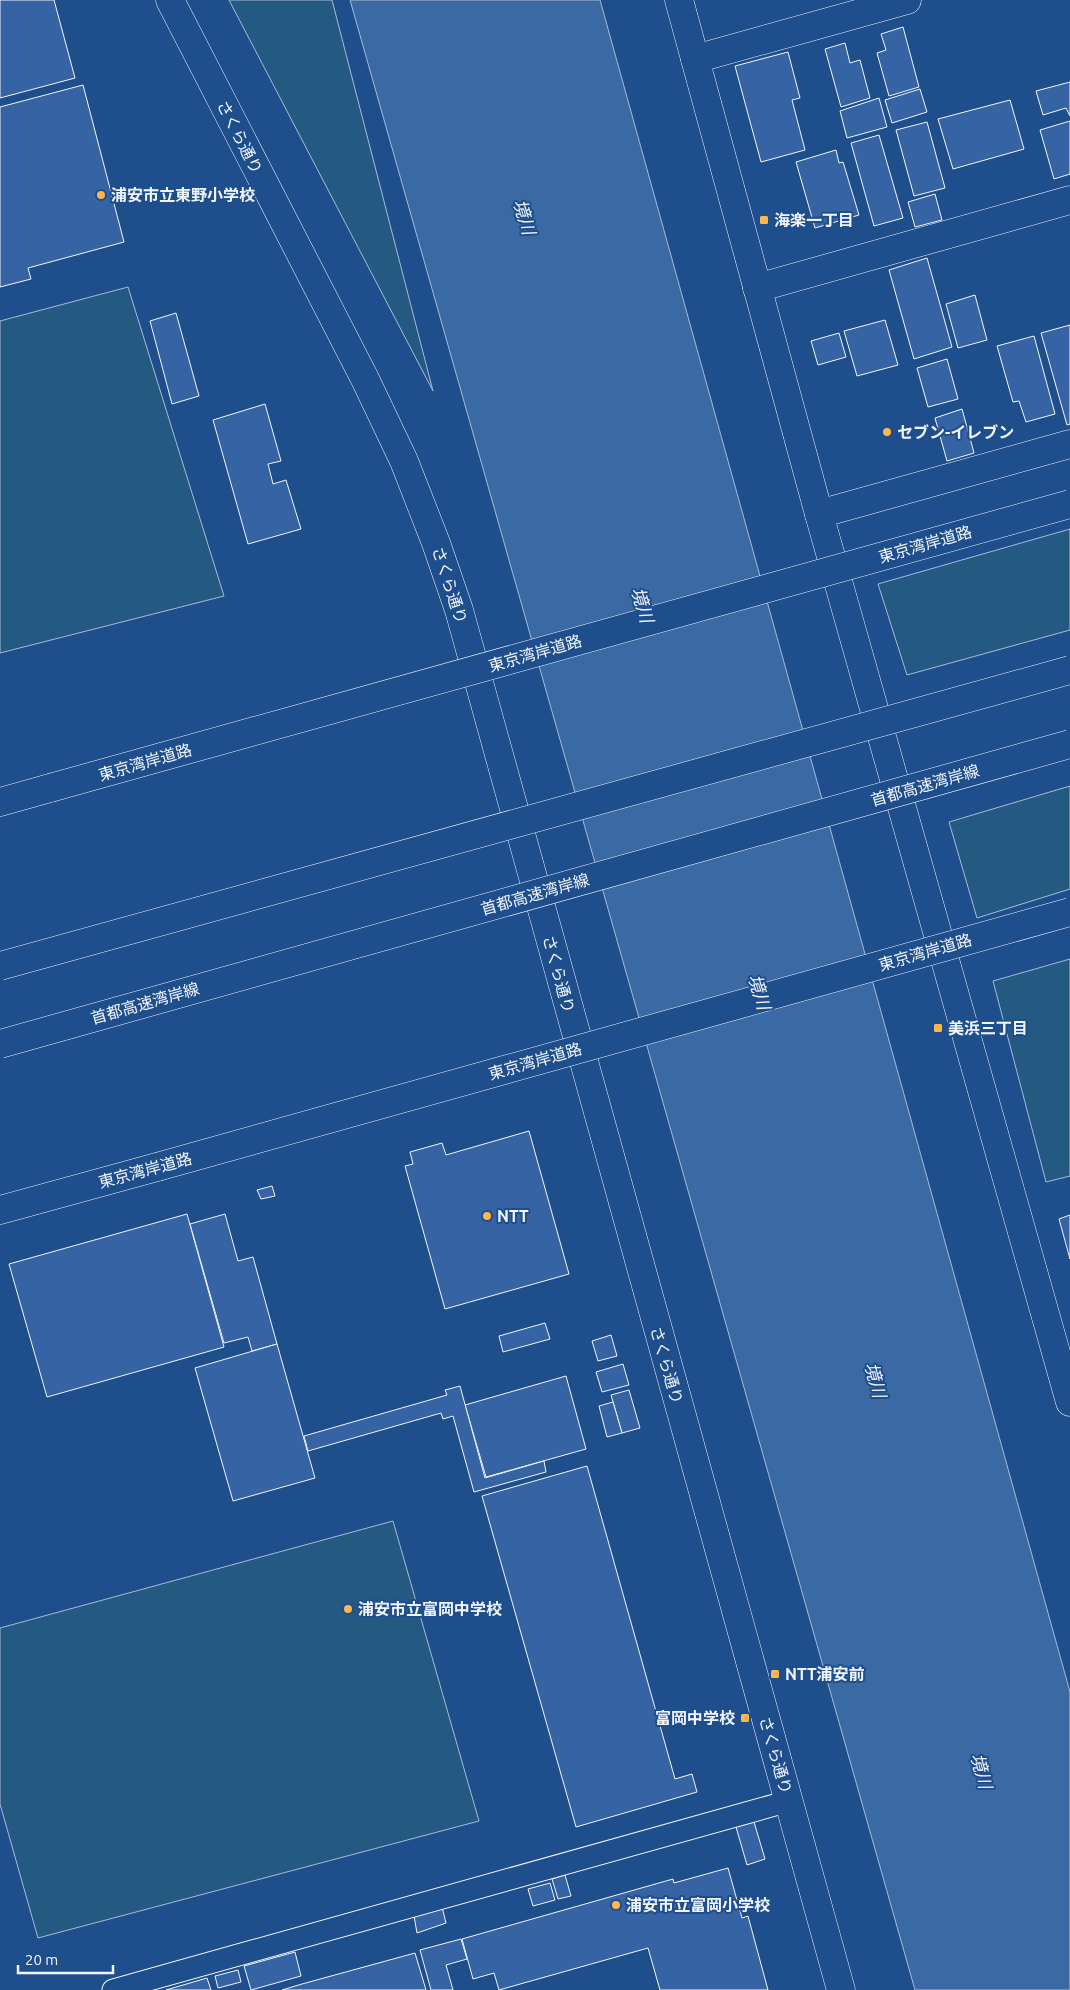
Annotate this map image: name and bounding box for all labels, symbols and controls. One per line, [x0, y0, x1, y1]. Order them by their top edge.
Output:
street label: さくら通り [214, 97, 266, 177]
place label: 浦安市立東野小学校 [111, 186, 255, 204]
marker: 浦安市立東野小学校 [95, 189, 107, 201]
water label: 境川 [510, 197, 540, 239]
place label: 海楽一丁目 [774, 211, 854, 229]
marker: 海楽一丁目 [758, 214, 770, 226]
place label: セブン-イレブン [897, 423, 1014, 441]
marker: セブン-イレブン [881, 426, 893, 438]
street label: 東京湾岸道路 [876, 522, 974, 566]
street label: さくら通り [429, 544, 471, 626]
water label: 境川 [628, 585, 658, 627]
street label: 東京湾岸道路 [486, 631, 584, 675]
street label: 東京湾岸道路 [96, 740, 194, 784]
street label: 首都高速湾岸線 [869, 761, 981, 809]
street label: 首都高速湾岸線 [479, 870, 591, 918]
street label: 東京湾岸道路 [876, 930, 974, 974]
street label: さくら通り [540, 933, 578, 1015]
water label: 境川 [745, 972, 775, 1014]
street label: 首都高速湾岸線 [89, 979, 201, 1027]
place label: 美浜三丁目 [948, 1019, 1028, 1037]
marker: 美浜三丁目 [932, 1022, 944, 1034]
street label: 東京湾岸道路 [486, 1039, 584, 1083]
street label: 東京湾岸道路 [96, 1149, 194, 1191]
place label: NTT [497, 1207, 529, 1225]
marker: NTT [481, 1210, 493, 1222]
street label: さくら通り [647, 1324, 687, 1406]
water label: 境川 [862, 1360, 891, 1402]
place label: 浦安市立富岡中学校 [358, 1600, 502, 1618]
marker: 浦安市立富岡中学校 [342, 1603, 354, 1615]
place label: NTT浦安前 [785, 1665, 865, 1683]
marker: NTT浦安前 [769, 1668, 781, 1680]
place label: 富岡中学校 [655, 1709, 735, 1727]
marker: 富岡中学校 [739, 1712, 751, 1724]
street label: さくら通り [756, 1714, 796, 1796]
water label: 境川 [968, 1751, 997, 1793]
place label: 浦安市立富岡小学校 [626, 1896, 770, 1914]
marker: 浦安市立富岡小学校 [610, 1899, 622, 1911]
scale bar [18, 1942, 112, 1974]
text: 20 m [25, 1951, 58, 1968]

